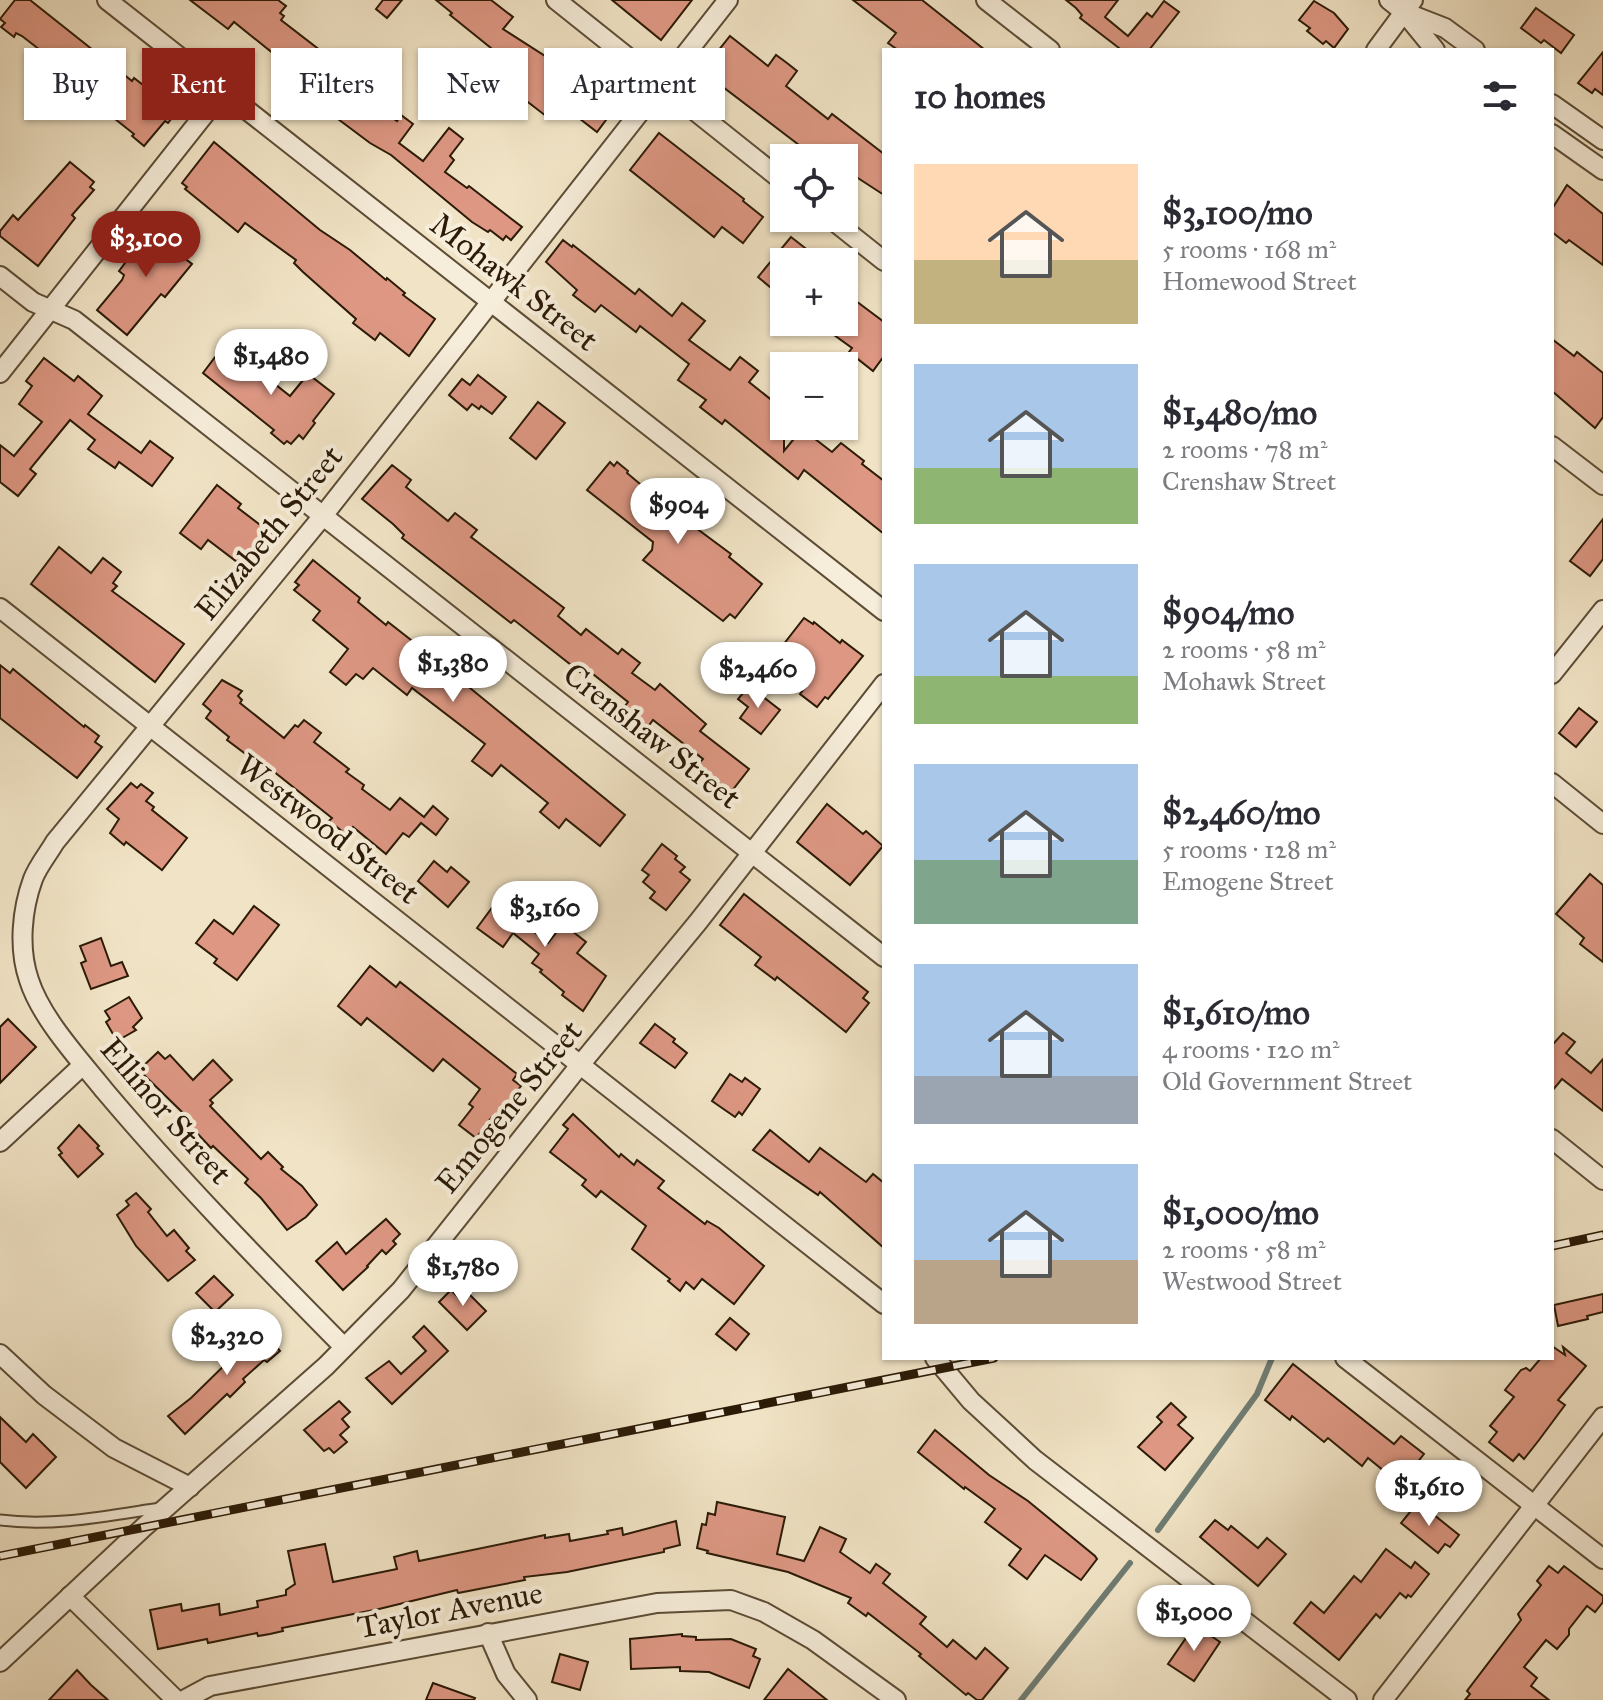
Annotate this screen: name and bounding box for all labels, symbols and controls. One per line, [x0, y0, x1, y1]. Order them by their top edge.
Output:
chip: Buy [24, 48, 126, 120]
chip: Rent [142, 48, 255, 120]
chip: Filters [271, 48, 402, 120]
chip: New [418, 48, 528, 120]
chip: Apartment [544, 48, 725, 120]
icon: filters [1478, 74, 1522, 118]
text: 10 homes [914, 76, 1045, 117]
map controls [770, 144, 858, 440]
button: locate [770, 144, 858, 232]
text: $3,100/mo [1162, 192, 1313, 233]
icon: home [978, 196, 1074, 292]
street label: Mohawk Street [422, 204, 606, 360]
pin: $3,100 [81, 211, 211, 279]
text: $3,100 [109, 221, 183, 253]
text: 5 rooms · 168 m² [1162, 233, 1336, 265]
button: + [770, 248, 858, 336]
text: Homewood Street [1162, 265, 1357, 297]
pin: $1,480 [206, 329, 336, 397]
text: $1,480 [233, 339, 309, 371]
button: − [770, 352, 858, 440]
text: $1,480/mo [1162, 392, 1317, 433]
icon: home [978, 396, 1074, 492]
text: 2 rooms · 78 m² [1162, 433, 1327, 465]
street label: Elizabeth Street [187, 438, 351, 628]
text: Crenshaw Street [1162, 465, 1336, 497]
pin: $904 [631, 478, 725, 546]
text: $904 [648, 488, 708, 520]
text: $904/mo [1162, 592, 1294, 633]
icon: home [978, 596, 1074, 692]
text: 2 rooms · 58 m² [1162, 633, 1326, 665]
pin: $1,380 [388, 636, 518, 704]
pin: $2,460 [693, 642, 823, 710]
text: $1,380 [417, 646, 489, 678]
text: $2,460 [718, 652, 798, 684]
street label: Crenshaw Street [556, 655, 748, 817]
text: Mohawk Street [1162, 665, 1326, 697]
street label: Westwood Street [229, 745, 427, 913]
text: $2,460/mo [1162, 792, 1320, 833]
icon: home [978, 796, 1074, 892]
text: 5 rooms · 128 m² [1162, 833, 1336, 865]
text: Emogene Street [1162, 865, 1334, 897]
pin: $3,160 [480, 881, 610, 949]
text: $3,160 [509, 891, 581, 923]
text: $1,610/mo [1162, 992, 1310, 1033]
icon: home [978, 996, 1074, 1092]
street label: Emogene Street [427, 1013, 591, 1201]
street label: Ellinor Street [92, 1030, 240, 1192]
text: 4 rooms · 120 m² [1162, 1033, 1340, 1065]
text: Old Government Street [1162, 1065, 1412, 1097]
text: $1,000/mo [1162, 1192, 1319, 1233]
icon: home [978, 1196, 1074, 1292]
text: 2 rooms · 58 m² [1162, 1233, 1326, 1265]
pin: $1,780 [398, 1240, 528, 1308]
text: $1,780 [426, 1250, 500, 1282]
text: Westwood Street [1162, 1265, 1342, 1297]
pin: $2,320 [162, 1309, 292, 1377]
text: $2,320 [190, 1319, 264, 1351]
pin: $1,610 [1364, 1460, 1494, 1528]
text: $1,610 [1393, 1470, 1465, 1502]
street label: Taylor Avenue [354, 1573, 546, 1647]
pin: $1,000 [1129, 1585, 1259, 1653]
text: $1,000 [1155, 1595, 1233, 1627]

